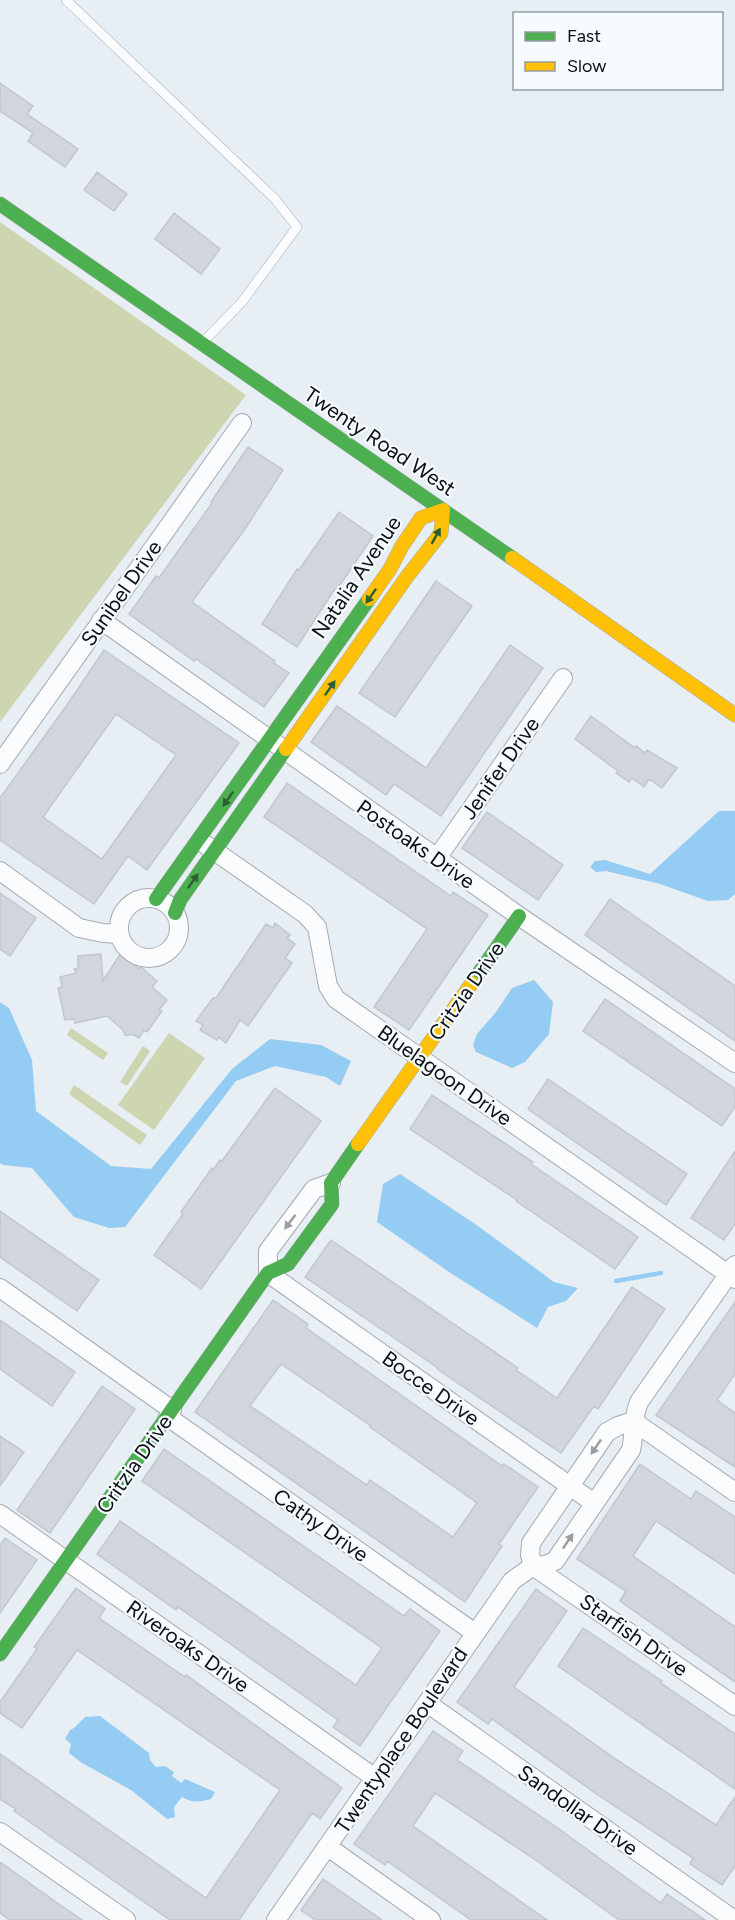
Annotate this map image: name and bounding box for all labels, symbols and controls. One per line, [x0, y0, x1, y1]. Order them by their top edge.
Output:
legend [513, 12, 723, 90]
text: Fast [567, 25, 601, 47]
text: Slow [567, 55, 606, 77]
street label: Twenty Road West [300, 381, 460, 501]
street label: Natalia Avenue [306, 511, 406, 643]
one-way arrow [431, 527, 441, 544]
street label: Sunibel Drive [75, 535, 167, 651]
one-way arrow [365, 587, 377, 603]
one-way arrow [324, 680, 336, 696]
street label: Jenifer Drive [456, 712, 544, 824]
one-way arrow [222, 791, 234, 807]
street label: Postoaks Drive [352, 794, 480, 894]
one-way arrow [187, 874, 199, 890]
street label: Critzia Drive [423, 937, 509, 1045]
street label: Bluelagoon Drive [373, 1019, 517, 1131]
one-way arrow [284, 1213, 296, 1229]
street label: Bocce Drive [378, 1345, 484, 1431]
street label: Critzia Drive [91, 1410, 177, 1518]
one-way arrow [590, 1439, 602, 1455]
street label: Cathy Drive [269, 1483, 373, 1567]
one-way arrow [562, 1534, 574, 1550]
street label: Starfish Drive [575, 1588, 693, 1682]
street label: Riveroaks Drive [122, 1594, 254, 1698]
street label: Twentyplace Boulevard [329, 1642, 473, 1838]
street label: Sandollar Drive [513, 1759, 643, 1861]

